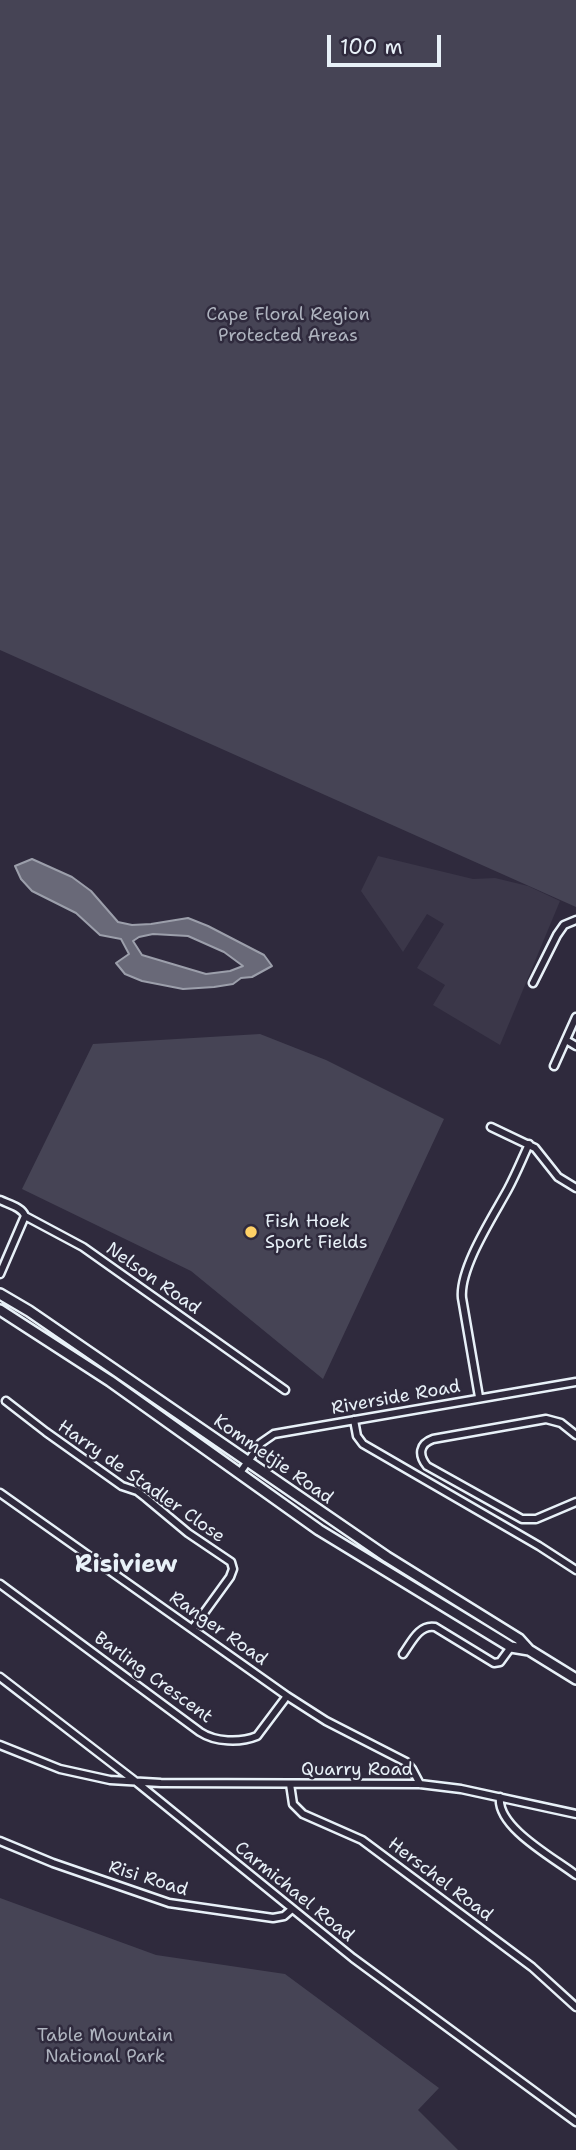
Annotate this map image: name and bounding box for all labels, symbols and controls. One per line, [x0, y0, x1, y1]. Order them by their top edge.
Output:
scale bar [331, 21, 445, 65]
text: 100 m [340, 33, 403, 61]
park label: Cape Floral Region Protected Areas [206, 304, 370, 346]
place label: Fish Hoek Sport Fields [265, 1211, 368, 1254]
marker: Fish Hoek Sport Fields [243, 1224, 259, 1240]
street label: Nelson Road [101, 1238, 205, 1320]
street label: Riverside Road [330, 1376, 462, 1420]
street label: Kommetjie Road [209, 1411, 337, 1509]
street label: Harry de Stadler Close [53, 1416, 229, 1548]
district label: Risiview [75, 1552, 177, 1580]
street label: Ranger Road [165, 1587, 271, 1671]
street label: Barling Crescent [89, 1628, 217, 1728]
street label: Quarry Road [301, 1759, 413, 1781]
street label: Herschel Road [383, 1834, 497, 1926]
street label: Carmichael Road [230, 1837, 358, 1947]
street label: Risi Road [106, 1857, 190, 1901]
park label: Table Mountain National Park [37, 2025, 173, 2068]

